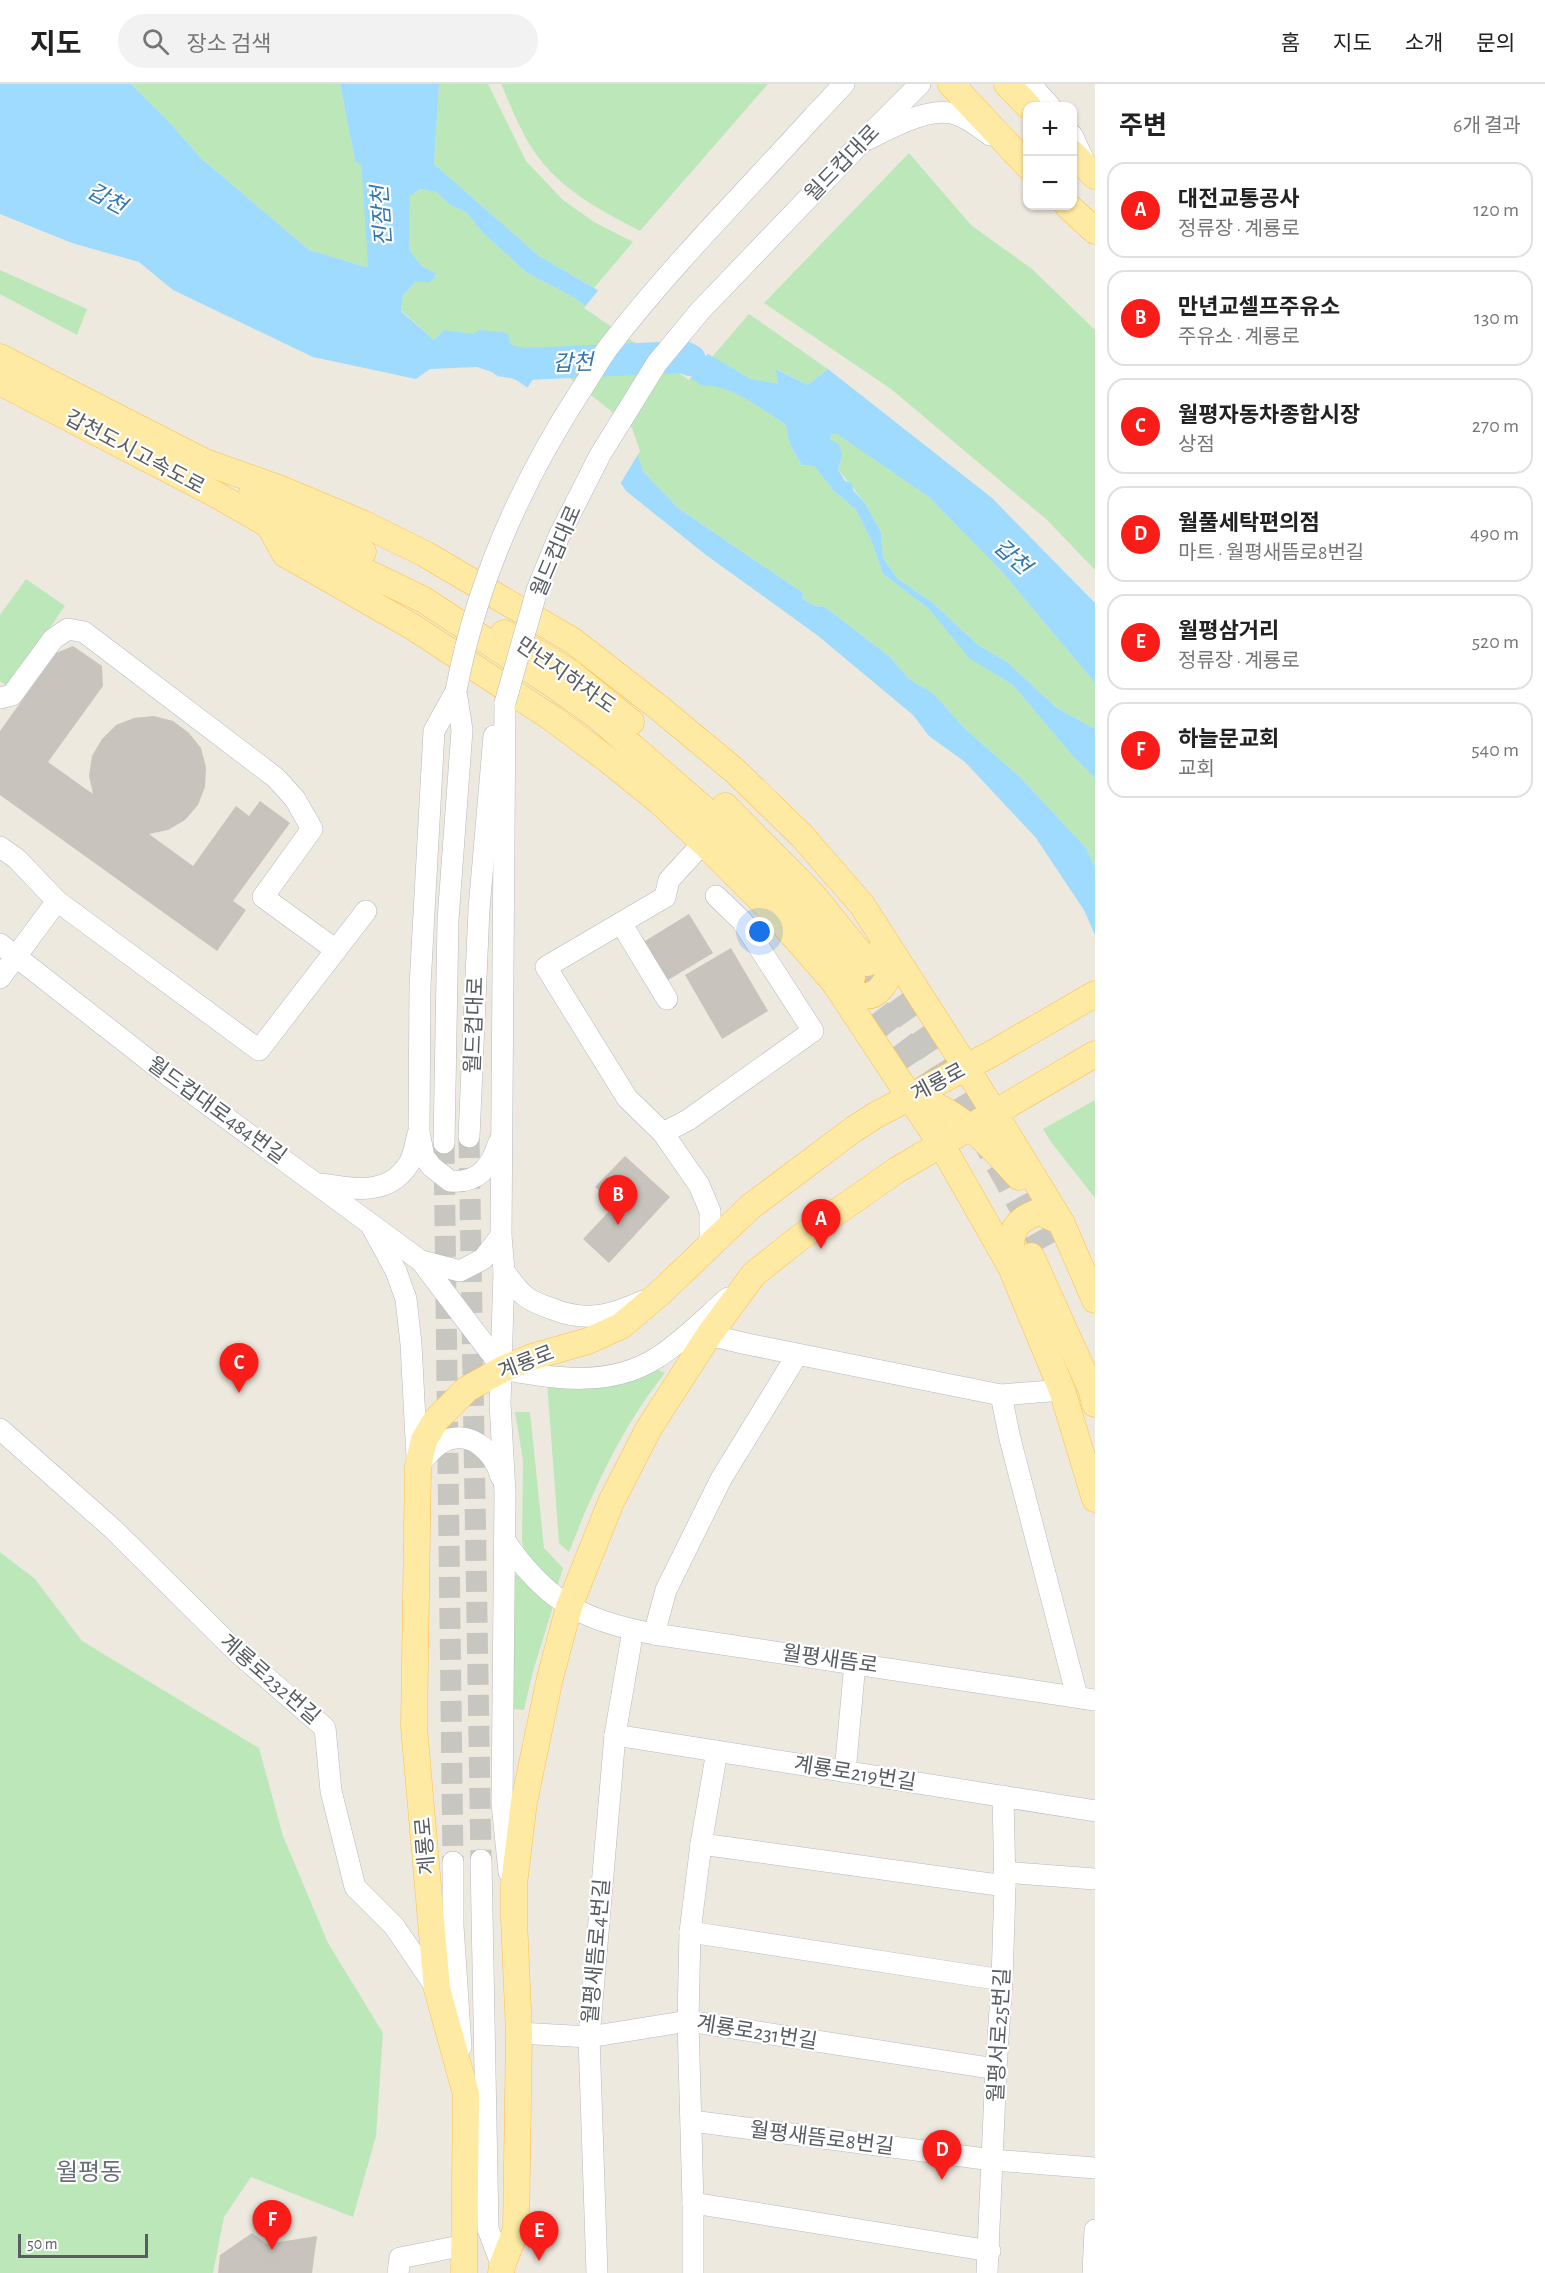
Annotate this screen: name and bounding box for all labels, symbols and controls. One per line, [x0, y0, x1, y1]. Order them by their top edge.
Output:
search box [118, 14, 538, 68]
icon: search [139, 25, 172, 58]
text: 지도 [30, 31, 82, 59]
text: 장소 검색 [187, 33, 271, 55]
text: 홈 [1281, 33, 1300, 54]
text: 지도 [1333, 33, 1372, 54]
text: 소개 [1405, 33, 1443, 54]
text: 문의 [1476, 33, 1515, 54]
map controls [1023, 102, 1077, 210]
button: + [1023, 102, 1077, 156]
text: 주변 [1119, 113, 1167, 139]
text: 6개 결과 [1453, 116, 1521, 136]
street label: 월드컵대로 [801, 121, 883, 205]
button: − [1023, 156, 1077, 210]
water label: 갑천 [83, 179, 132, 219]
water label: 진잠천 [368, 182, 395, 247]
text: 대전교통공사 [1178, 188, 1299, 210]
text: A [1135, 200, 1147, 220]
text: 120 m [1473, 200, 1519, 220]
text: 정류장 · 계룡로 [1178, 219, 1300, 239]
text: 만년교셀프주유소 [1178, 296, 1340, 318]
text: B [1135, 308, 1146, 328]
text: 130 m [1474, 308, 1519, 328]
text: 주유소 · 계룡로 [1178, 327, 1300, 347]
water label: 갑천 [552, 350, 596, 375]
text: 월평자동차종합시장 [1178, 404, 1360, 426]
street label: 갑천도시고속도로 [62, 406, 208, 498]
text: C [1135, 416, 1146, 436]
text: 270 m [1472, 416, 1519, 436]
text: 상점 [1178, 435, 1215, 455]
street label: 월드컵대로 [527, 502, 585, 600]
text: 월풀세탁편의점 [1178, 512, 1320, 534]
text: D [1134, 524, 1147, 544]
text: 490 m [1470, 524, 1519, 544]
water label: 갑천 [990, 534, 1037, 580]
text: 마트 · 월평새뜸로8번길 [1178, 543, 1364, 563]
text: 월평삼거리 [1178, 620, 1279, 642]
text: E [1135, 632, 1146, 652]
text: 520 m [1472, 632, 1519, 652]
street label: 만년지하차도 [512, 633, 620, 717]
text: 정류장 · 계룡로 [1178, 651, 1300, 671]
text: 하늘문교회 [1178, 728, 1279, 750]
text: F [1136, 740, 1145, 760]
text: 540 m [1471, 740, 1519, 760]
text: 교회 [1178, 759, 1215, 779]
your location [745, 917, 774, 946]
street label: 월드컵대로 [461, 976, 487, 1074]
street label: 월드컵대로484번길 [144, 1052, 290, 1168]
street label: 계룡로 [908, 1060, 969, 1105]
pin: B [598, 1176, 638, 1225]
pin: A [802, 1200, 840, 1249]
street label: 계룡로 [495, 1342, 557, 1383]
pin: C [220, 1344, 258, 1393]
street label: 계룡로232번길 [216, 1630, 324, 1728]
street label: 월평새뜸로 [781, 1641, 879, 1677]
street label: 계룡로219번길 [792, 1752, 918, 1794]
street label: 계룡로 [413, 1816, 438, 1876]
street label: 월평새뜸로4번길 [579, 1878, 613, 2024]
street label: 월평서로25번길 [985, 1967, 1013, 2103]
street label: 계룡로231번길 [695, 2012, 819, 2052]
street label: 월평새뜸로8번길 [749, 2118, 895, 2158]
pin: D [922, 2130, 962, 2180]
district label: 월평동 [56, 2160, 122, 2185]
pin: F [252, 2200, 292, 2250]
pin: E [520, 2212, 558, 2261]
scale bar [18, 2231, 148, 2258]
text: 50 m [27, 2236, 58, 2252]

